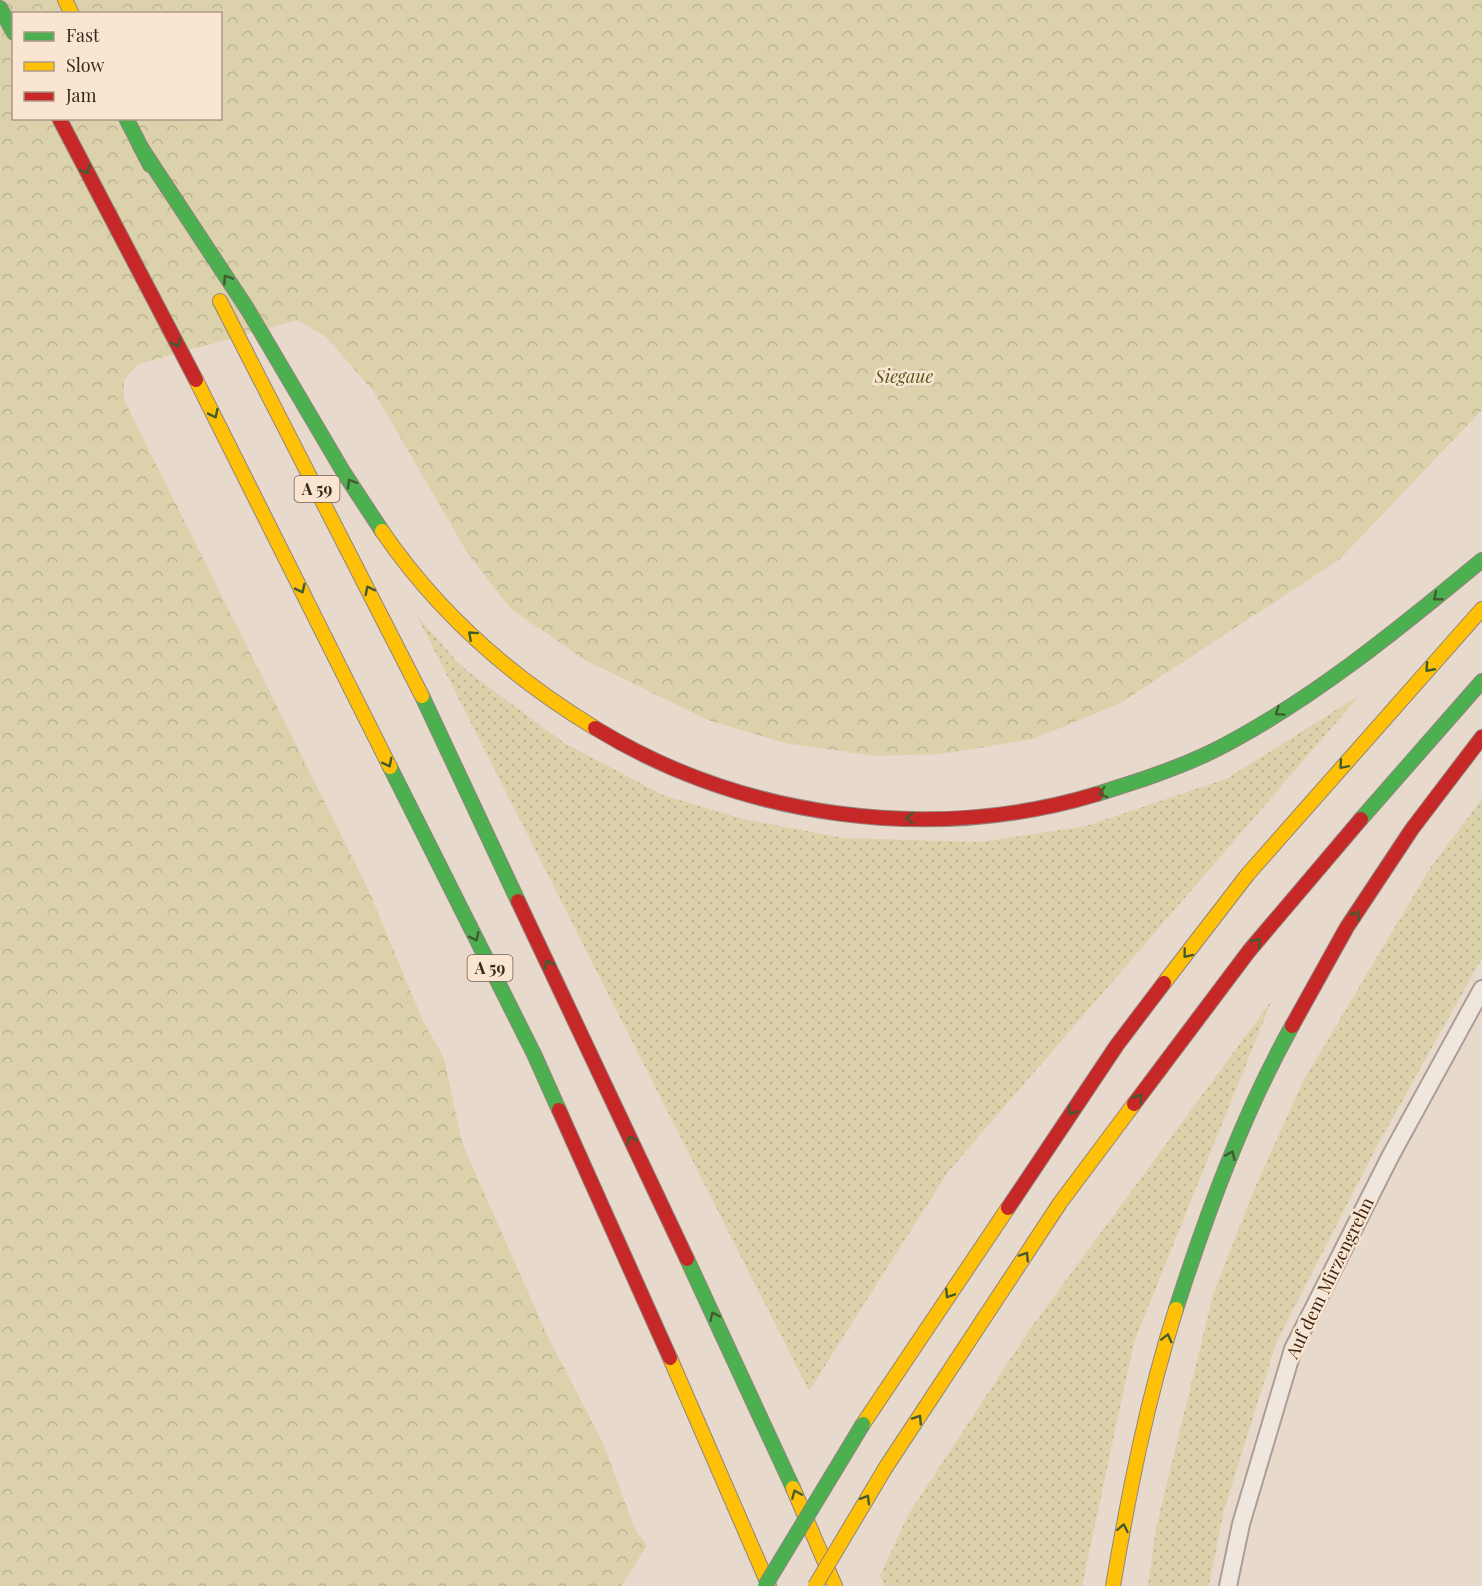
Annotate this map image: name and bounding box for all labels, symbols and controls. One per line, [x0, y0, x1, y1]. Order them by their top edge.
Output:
legend [12, 12, 222, 120]
text: Fast [66, 23, 100, 47]
text: Slow [66, 53, 104, 77]
text: Jam [65, 83, 96, 107]
one-way arrow [79, 164, 90, 174]
one-way arrow [223, 275, 235, 285]
one-way arrow [170, 336, 181, 347]
park label: Siegaue [874, 364, 934, 388]
one-way arrow [206, 408, 218, 419]
road number: A 59 [294, 476, 340, 502]
one-way arrow [347, 479, 359, 489]
one-way arrow [293, 582, 305, 593]
one-way arrow [365, 586, 376, 596]
one-way arrow [1432, 589, 1443, 600]
one-way arrow [468, 631, 479, 642]
one-way arrow [1425, 662, 1436, 672]
one-way arrow [1275, 705, 1286, 716]
one-way arrow [380, 757, 392, 768]
one-way arrow [1339, 758, 1350, 769]
one-way arrow [1098, 786, 1109, 798]
one-way arrow [906, 811, 915, 824]
one-way arrow [1348, 911, 1359, 922]
one-way arrow [468, 931, 479, 942]
one-way arrow [1250, 938, 1261, 949]
one-way arrow [1183, 947, 1194, 958]
road number: A 59 [468, 955, 512, 981]
one-way arrow [543, 959, 555, 970]
one-way arrow [1132, 1093, 1143, 1104]
one-way arrow [1068, 1105, 1079, 1116]
one-way arrow [626, 1135, 638, 1146]
one-way arrow [1224, 1150, 1236, 1161]
street label: Auf dem Mirzengrehn [1279, 1193, 1379, 1363]
one-way arrow [1018, 1251, 1029, 1262]
one-way arrow [945, 1287, 956, 1298]
one-way arrow [710, 1312, 722, 1323]
one-way arrow [1159, 1333, 1172, 1343]
one-way arrow [911, 1414, 922, 1425]
one-way arrow [791, 1489, 803, 1500]
one-way arrow [859, 1495, 871, 1505]
one-way arrow [1116, 1524, 1129, 1534]

